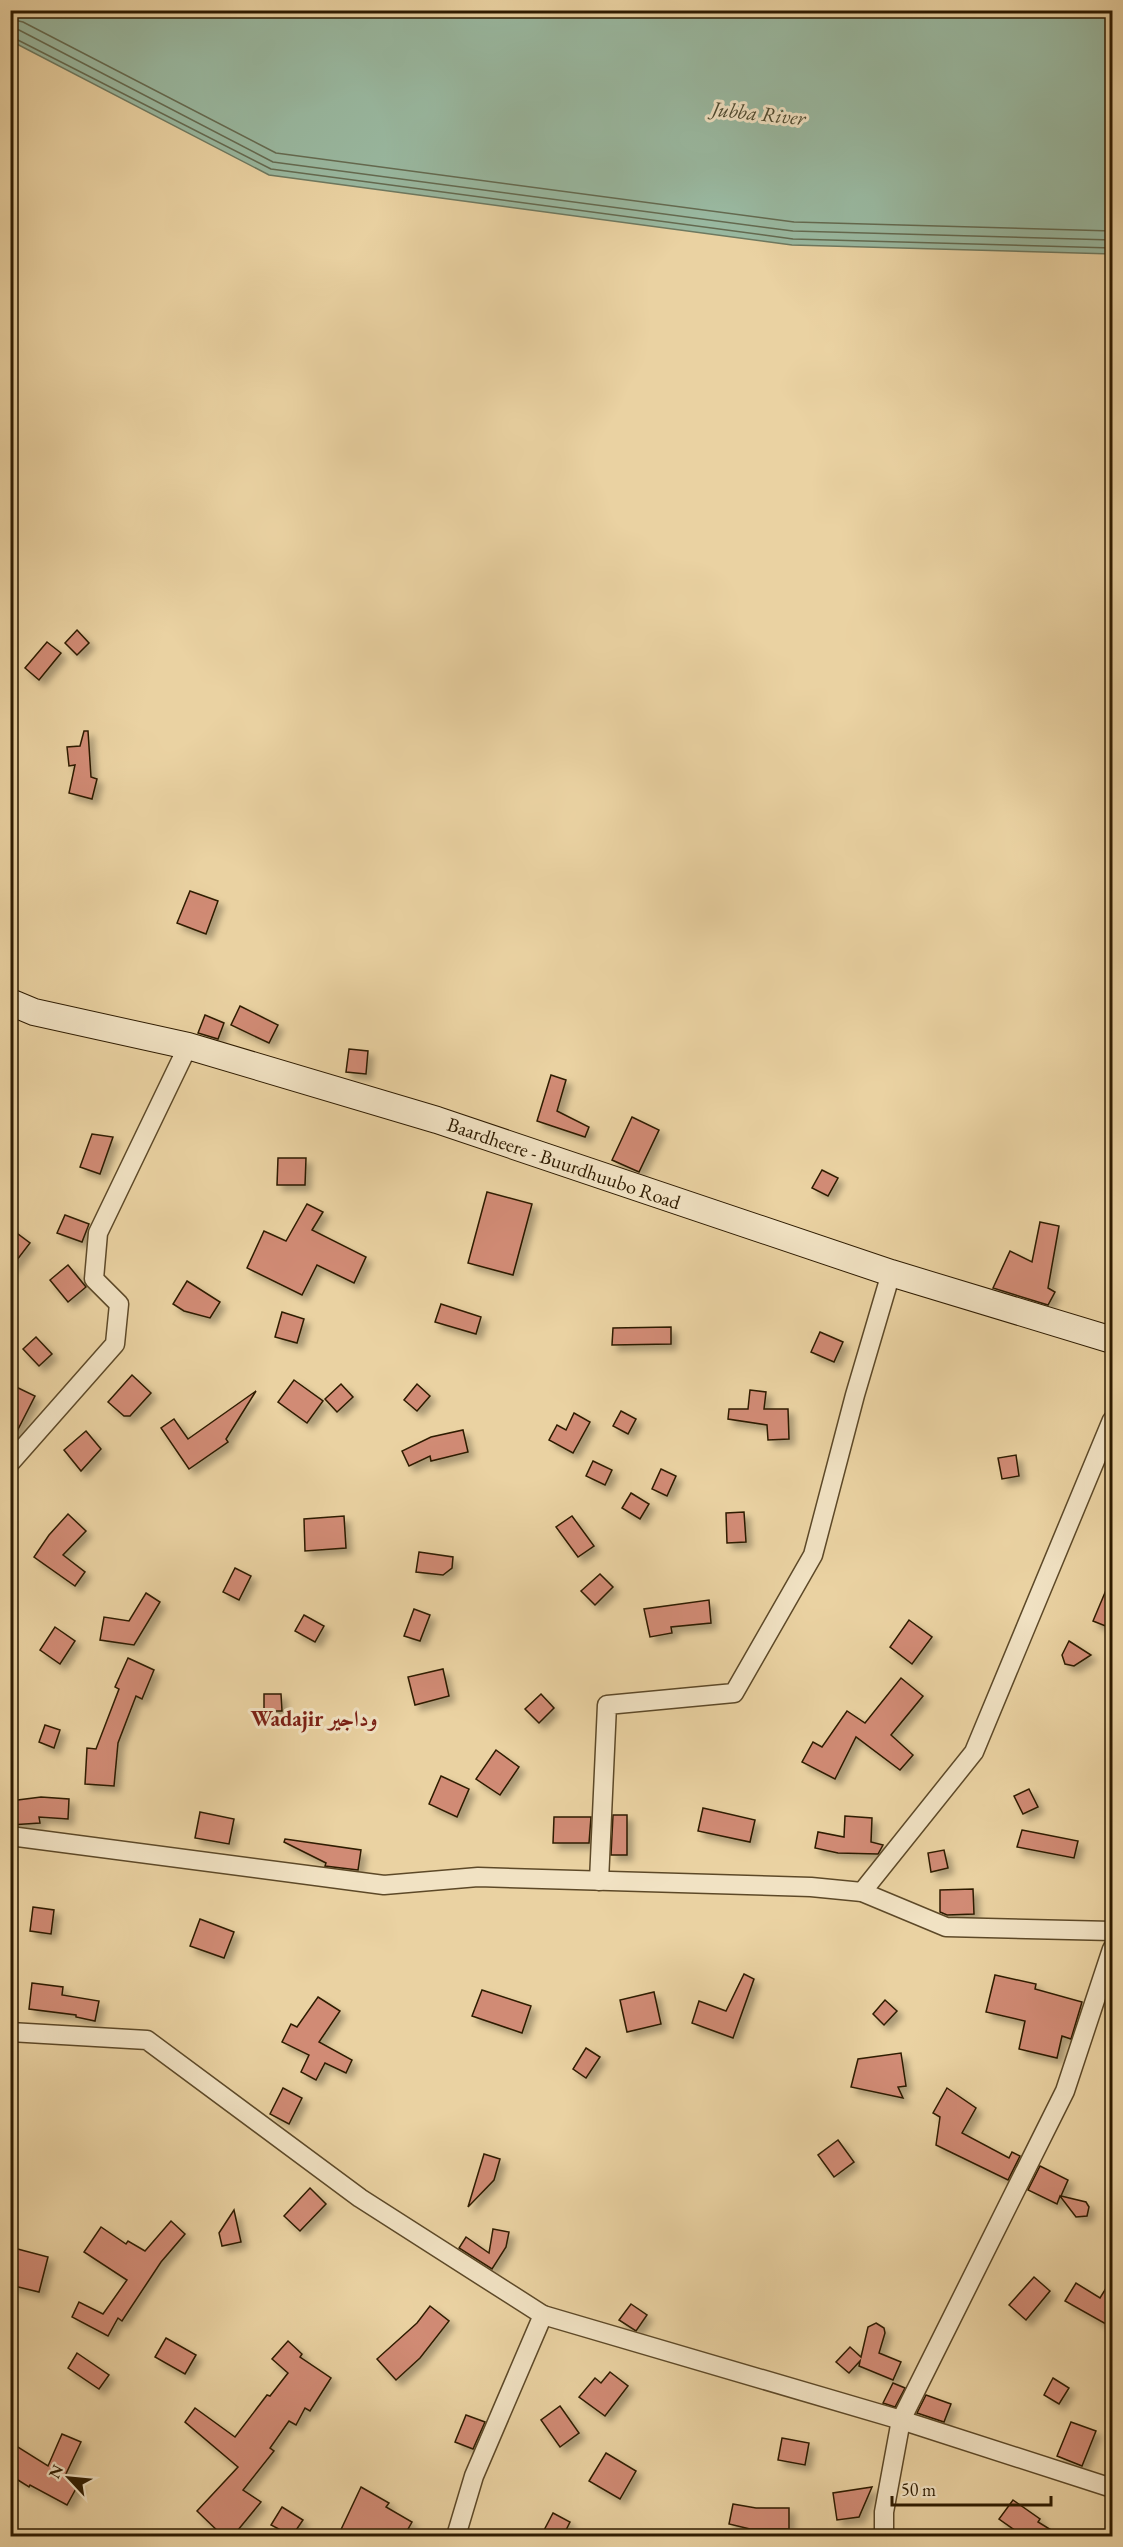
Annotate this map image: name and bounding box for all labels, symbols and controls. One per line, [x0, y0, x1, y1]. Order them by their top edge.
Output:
water label: Jubba River [707, 94, 808, 131]
street label: Baardheere - Buurdhuubo Road [444, 1111, 685, 1215]
district label: Wadajir وداجير [250, 1704, 378, 1733]
north arrow [39, 2448, 99, 2508]
text: N [44, 2461, 68, 2482]
scale bar [892, 2469, 1051, 2507]
text: 50 m [901, 2478, 936, 2501]

